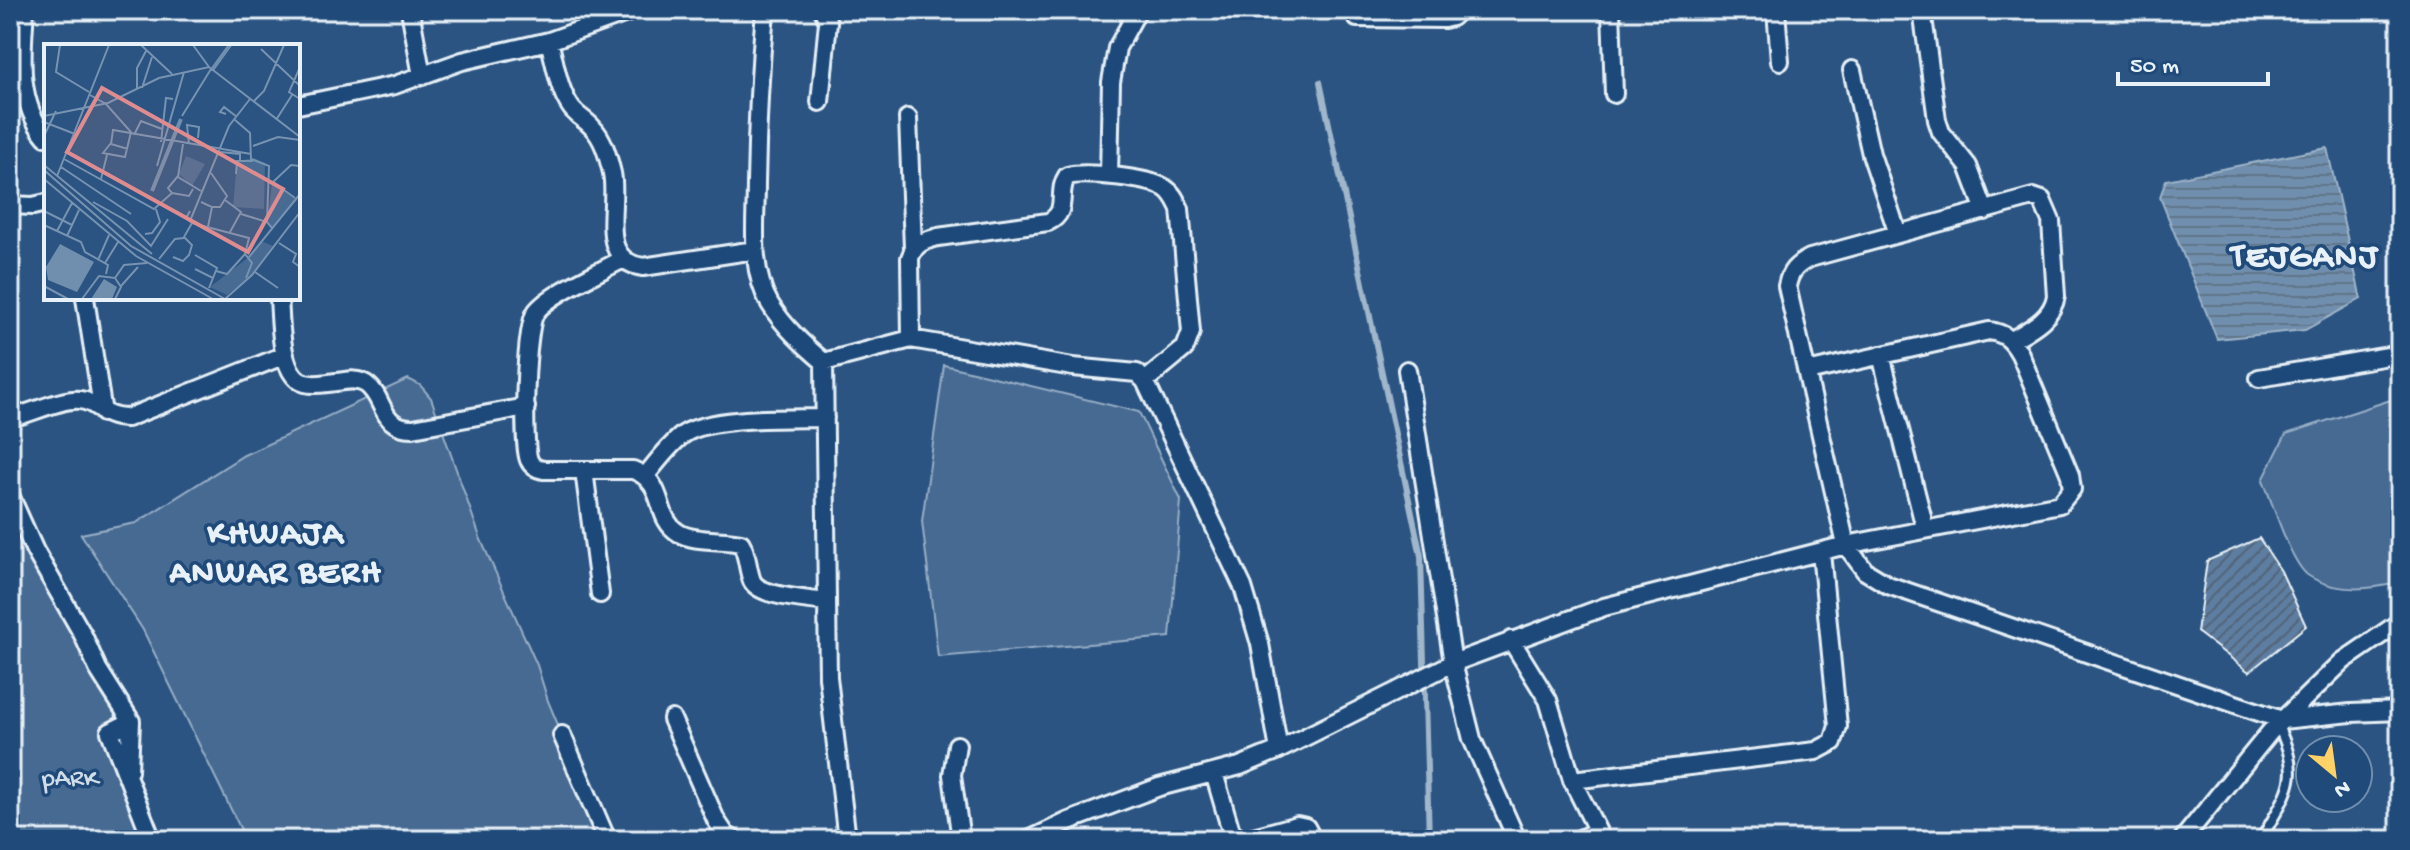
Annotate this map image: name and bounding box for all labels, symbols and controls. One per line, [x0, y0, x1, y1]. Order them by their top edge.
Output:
scale bar [2118, 36, 2268, 86]
inset map [44, 44, 300, 300]
text: 50 m [2130, 53, 2179, 82]
district label: TEJGANJ [2228, 239, 2379, 279]
district label: KHWAJA ANWAR BERH [169, 516, 382, 595]
north arrow [2294, 734, 2374, 814]
park label: pARK [41, 765, 101, 796]
text: N [2329, 773, 2354, 803]

